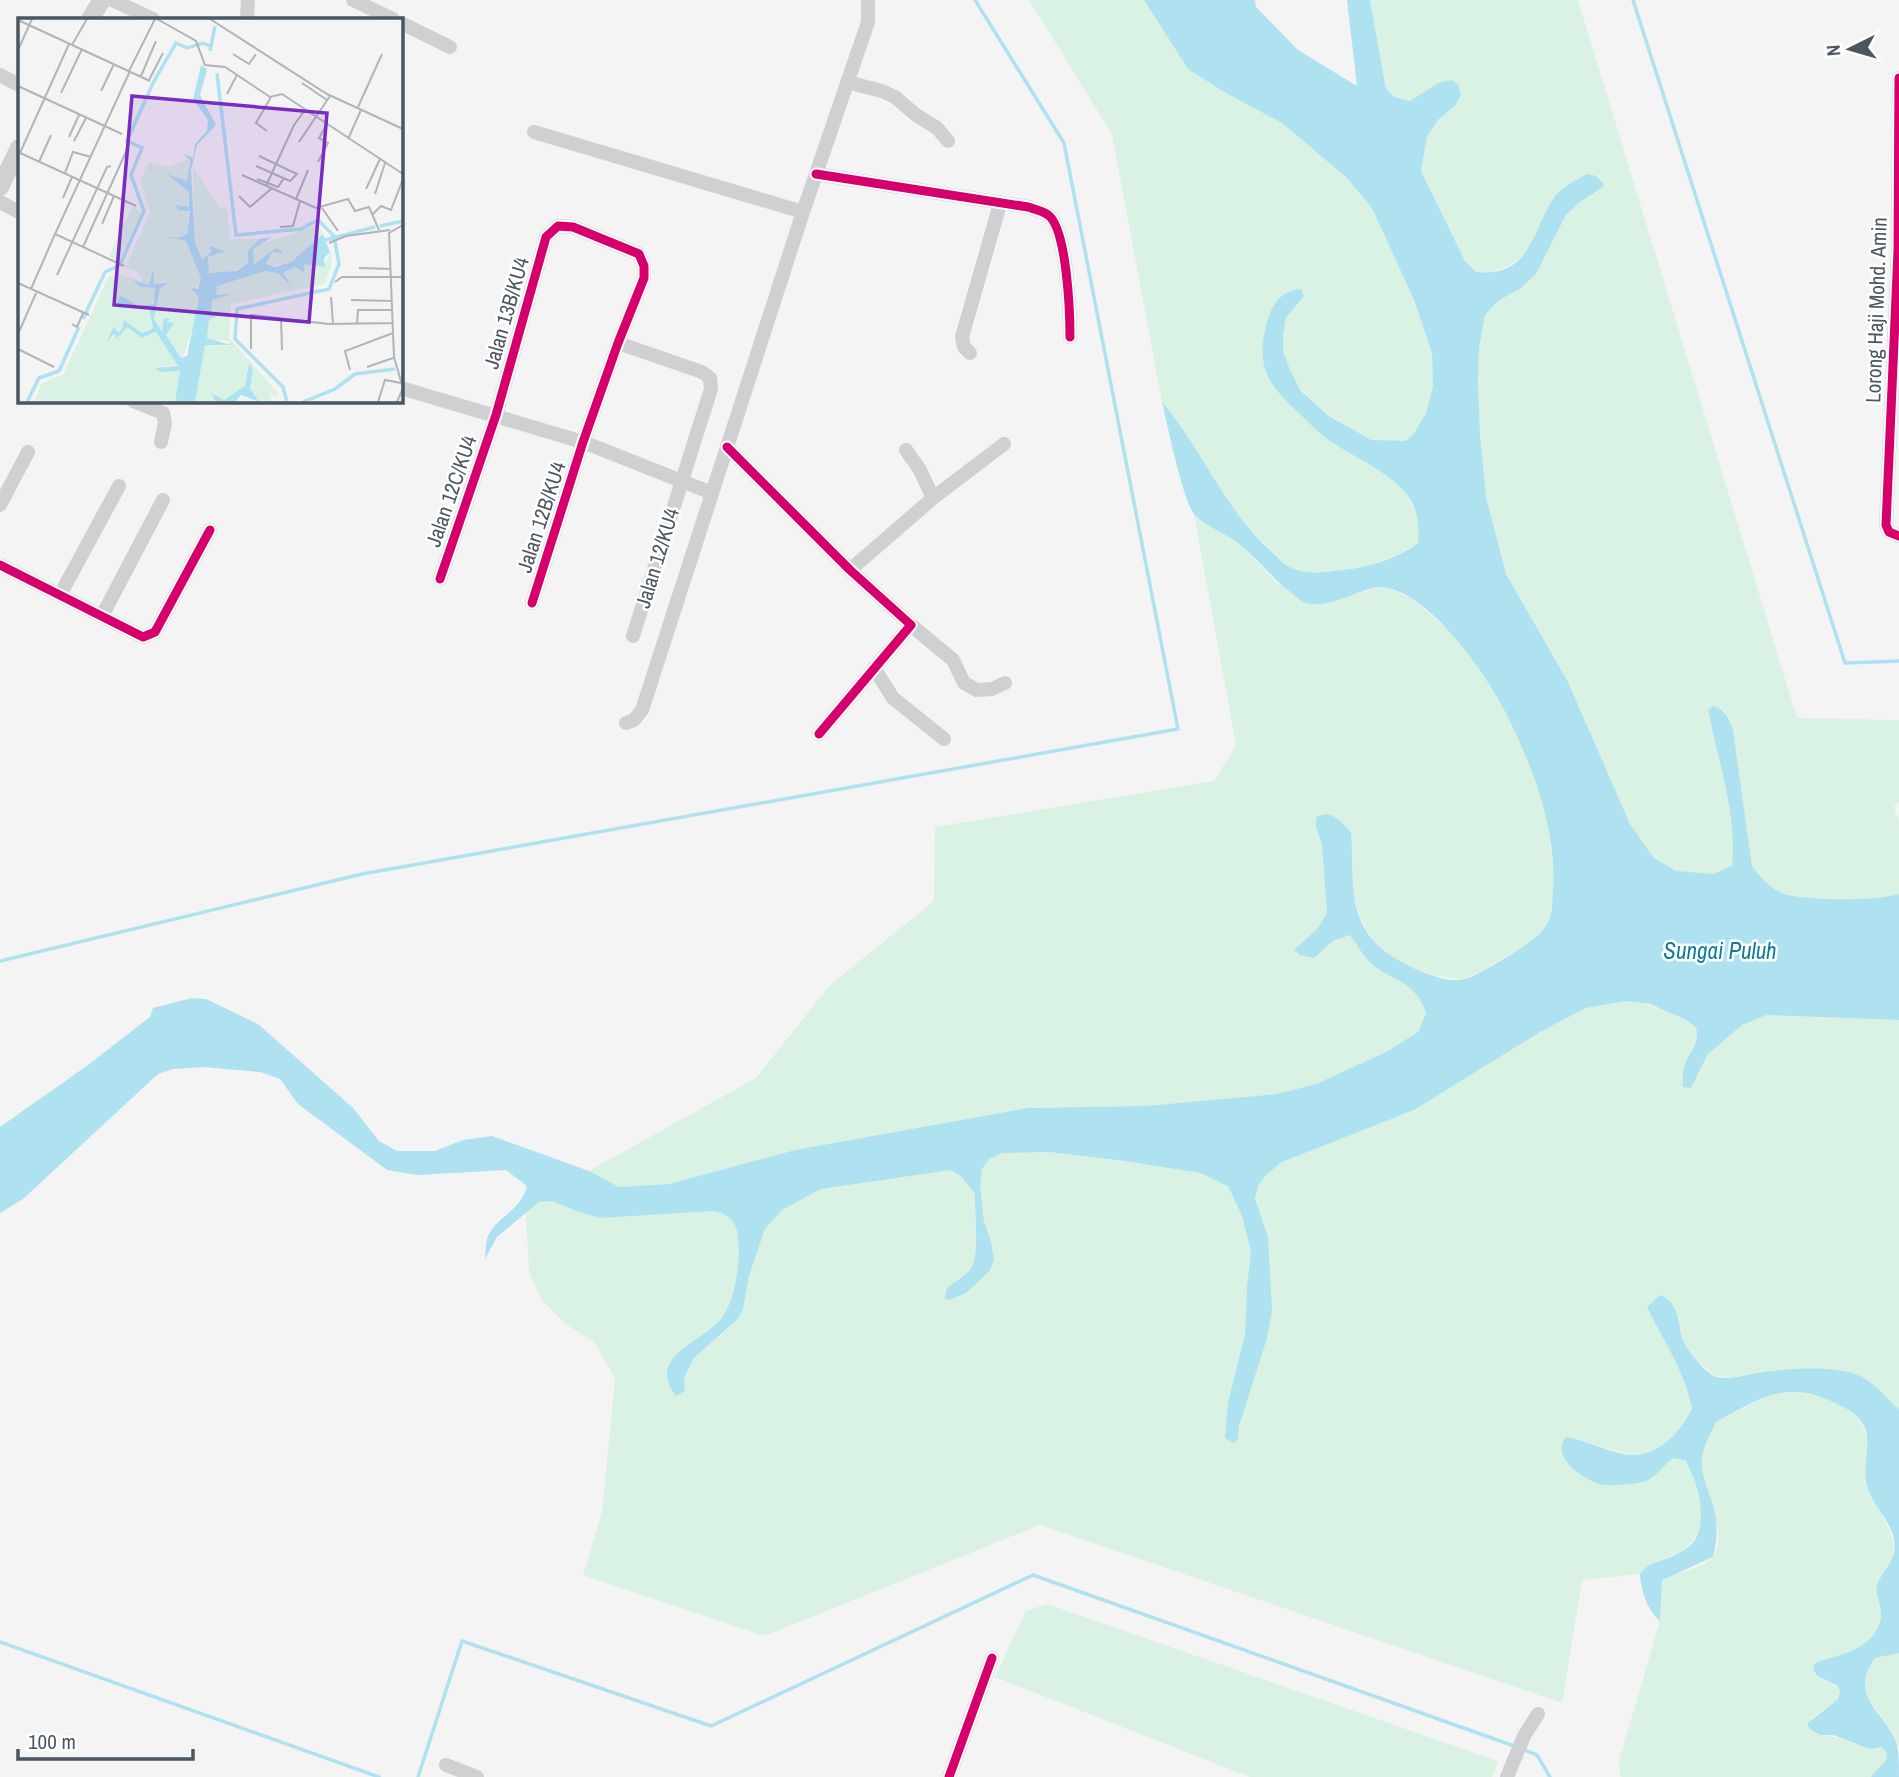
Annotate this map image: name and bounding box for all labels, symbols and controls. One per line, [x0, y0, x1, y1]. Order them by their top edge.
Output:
north arrow [1815, 14, 1885, 84]
inset map [18, 18, 402, 402]
text: N [1820, 44, 1847, 57]
street label: Lorong Haji Mohd. Amin [1858, 217, 1894, 403]
street label: Jalan 13B/KU4 [476, 253, 536, 372]
street label: Jalan 12C/KU4 [418, 431, 484, 550]
street label: Jalan 12B/KU4 [509, 457, 573, 576]
street label: Jalan 12/KU4 [628, 504, 686, 612]
water label: Sungai Puluh [1663, 935, 1777, 966]
scale bar [18, 1718, 192, 1762]
text: 100 m [28, 1727, 76, 1756]

